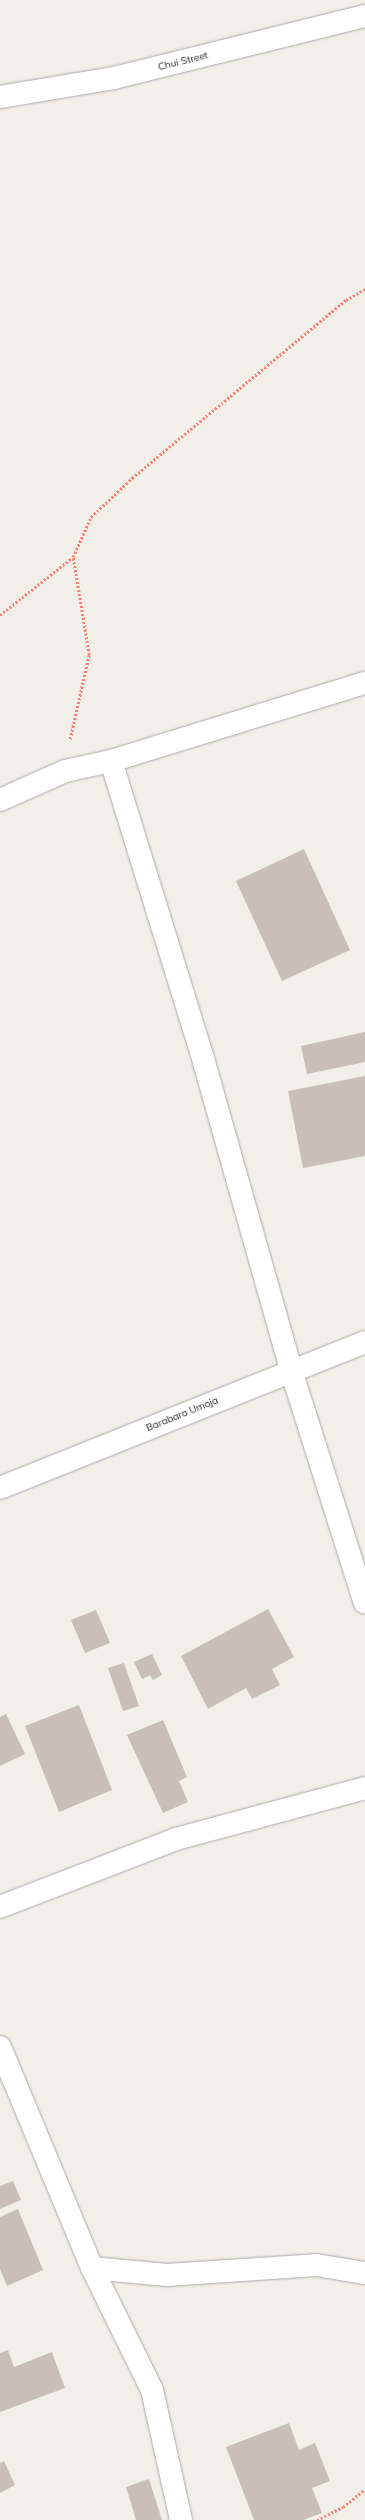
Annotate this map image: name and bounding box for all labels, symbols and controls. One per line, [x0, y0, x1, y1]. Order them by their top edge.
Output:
street label: Chui Street [157, 49, 209, 73]
street label: Barabara Umoja [144, 1394, 220, 1434]

